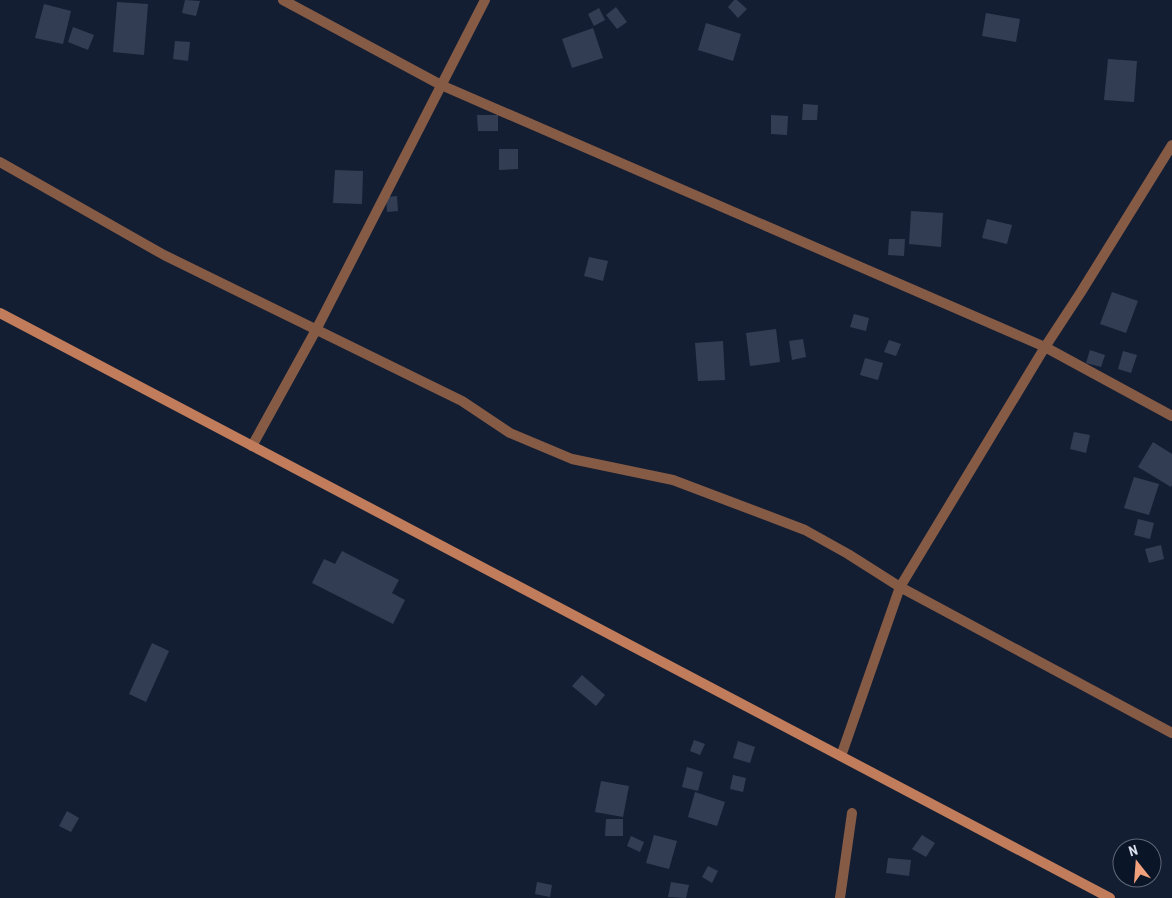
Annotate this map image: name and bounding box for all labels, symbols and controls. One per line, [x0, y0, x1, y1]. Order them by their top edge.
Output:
north arrow [1112, 838, 1162, 888]
text: N [1127, 842, 1140, 859]

